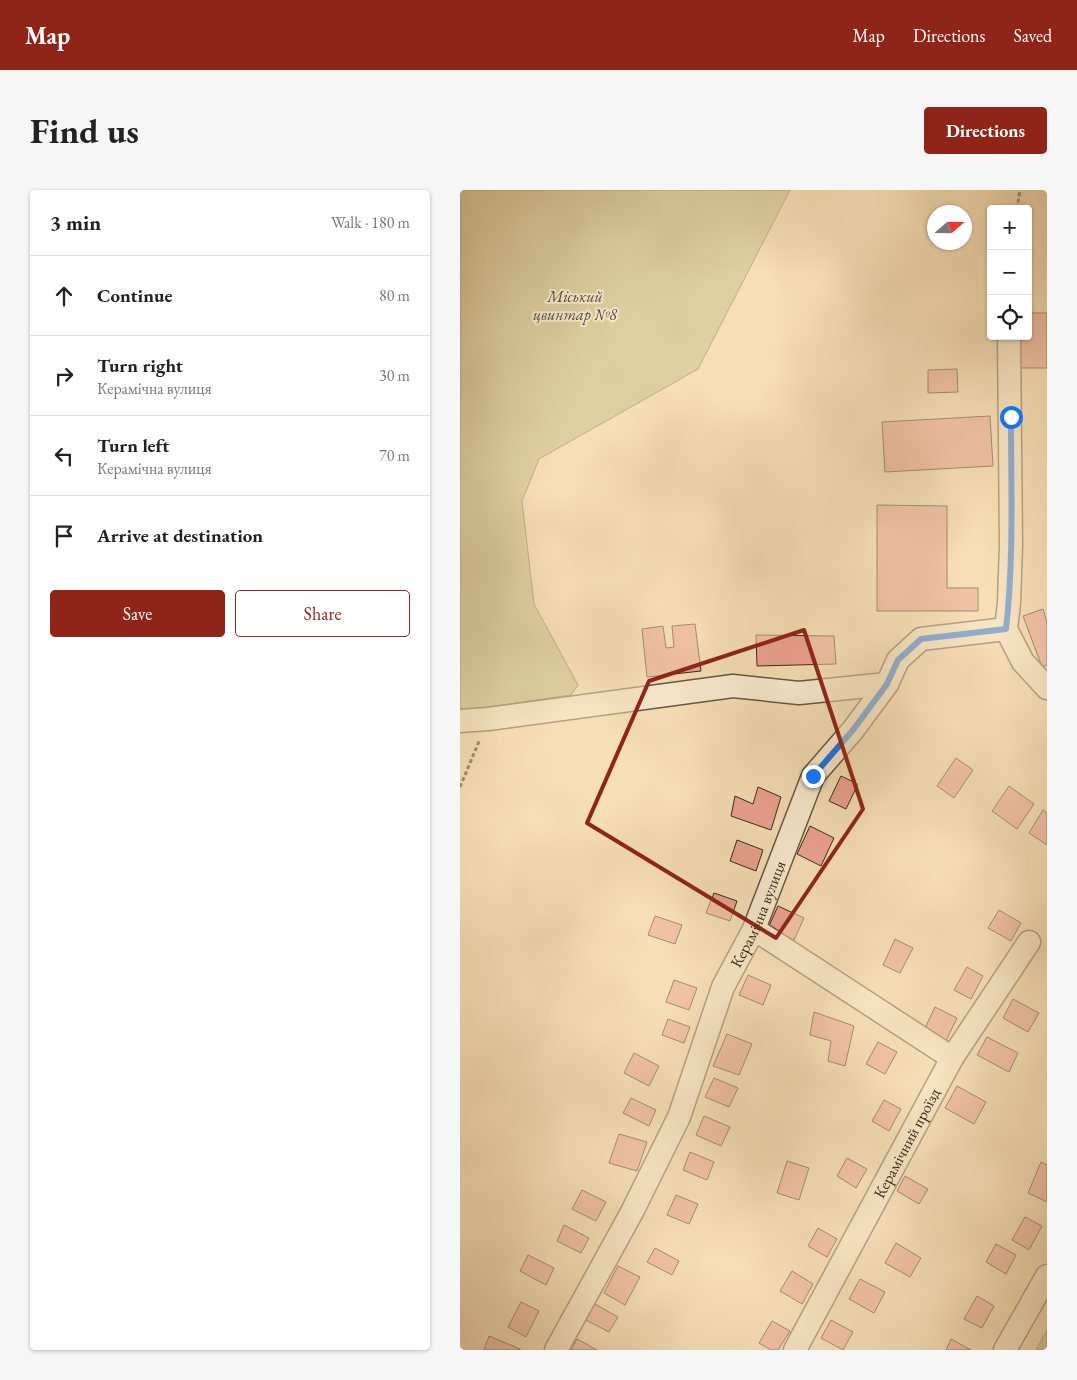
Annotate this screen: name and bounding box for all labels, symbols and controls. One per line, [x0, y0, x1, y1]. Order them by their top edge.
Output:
text: Map [25, 20, 70, 51]
text: Map [853, 24, 885, 47]
text: Directions [913, 24, 985, 47]
text: Saved [1013, 24, 1052, 47]
button: Directions [924, 107, 1047, 154]
text: Find us [30, 108, 139, 153]
north arrow [927, 205, 972, 250]
map controls [987, 205, 1032, 340]
button: + [987, 205, 1032, 250]
text: 3 min [50, 209, 101, 236]
text: Walk · 180 m [331, 212, 410, 233]
button: − [987, 250, 1032, 295]
icon: ahead [50, 282, 78, 310]
text: Continue [97, 283, 172, 308]
text: 80 m [379, 285, 410, 306]
park label: Міський цвинтар №8 [533, 286, 618, 325]
button: locate [987, 295, 1032, 340]
text: Turn right [97, 353, 183, 378]
icon: right [50, 362, 78, 390]
text: 30 m [379, 365, 410, 386]
text: Керамічна вулиця [97, 378, 212, 399]
route start [1000, 406, 1023, 429]
text: Turn left [97, 433, 169, 458]
icon: left [50, 442, 78, 470]
text: 70 m [379, 445, 410, 466]
text: Керамічна вулиця [97, 458, 212, 479]
icon: arrive [50, 522, 78, 550]
text: Arrive at destination [97, 523, 263, 548]
button: Save [50, 590, 225, 637]
button: Share [235, 590, 410, 637]
route end [802, 765, 825, 788]
street label: Керамічна вулиця [725, 857, 790, 971]
street label: Керамічний проїзд [869, 1084, 945, 1202]

